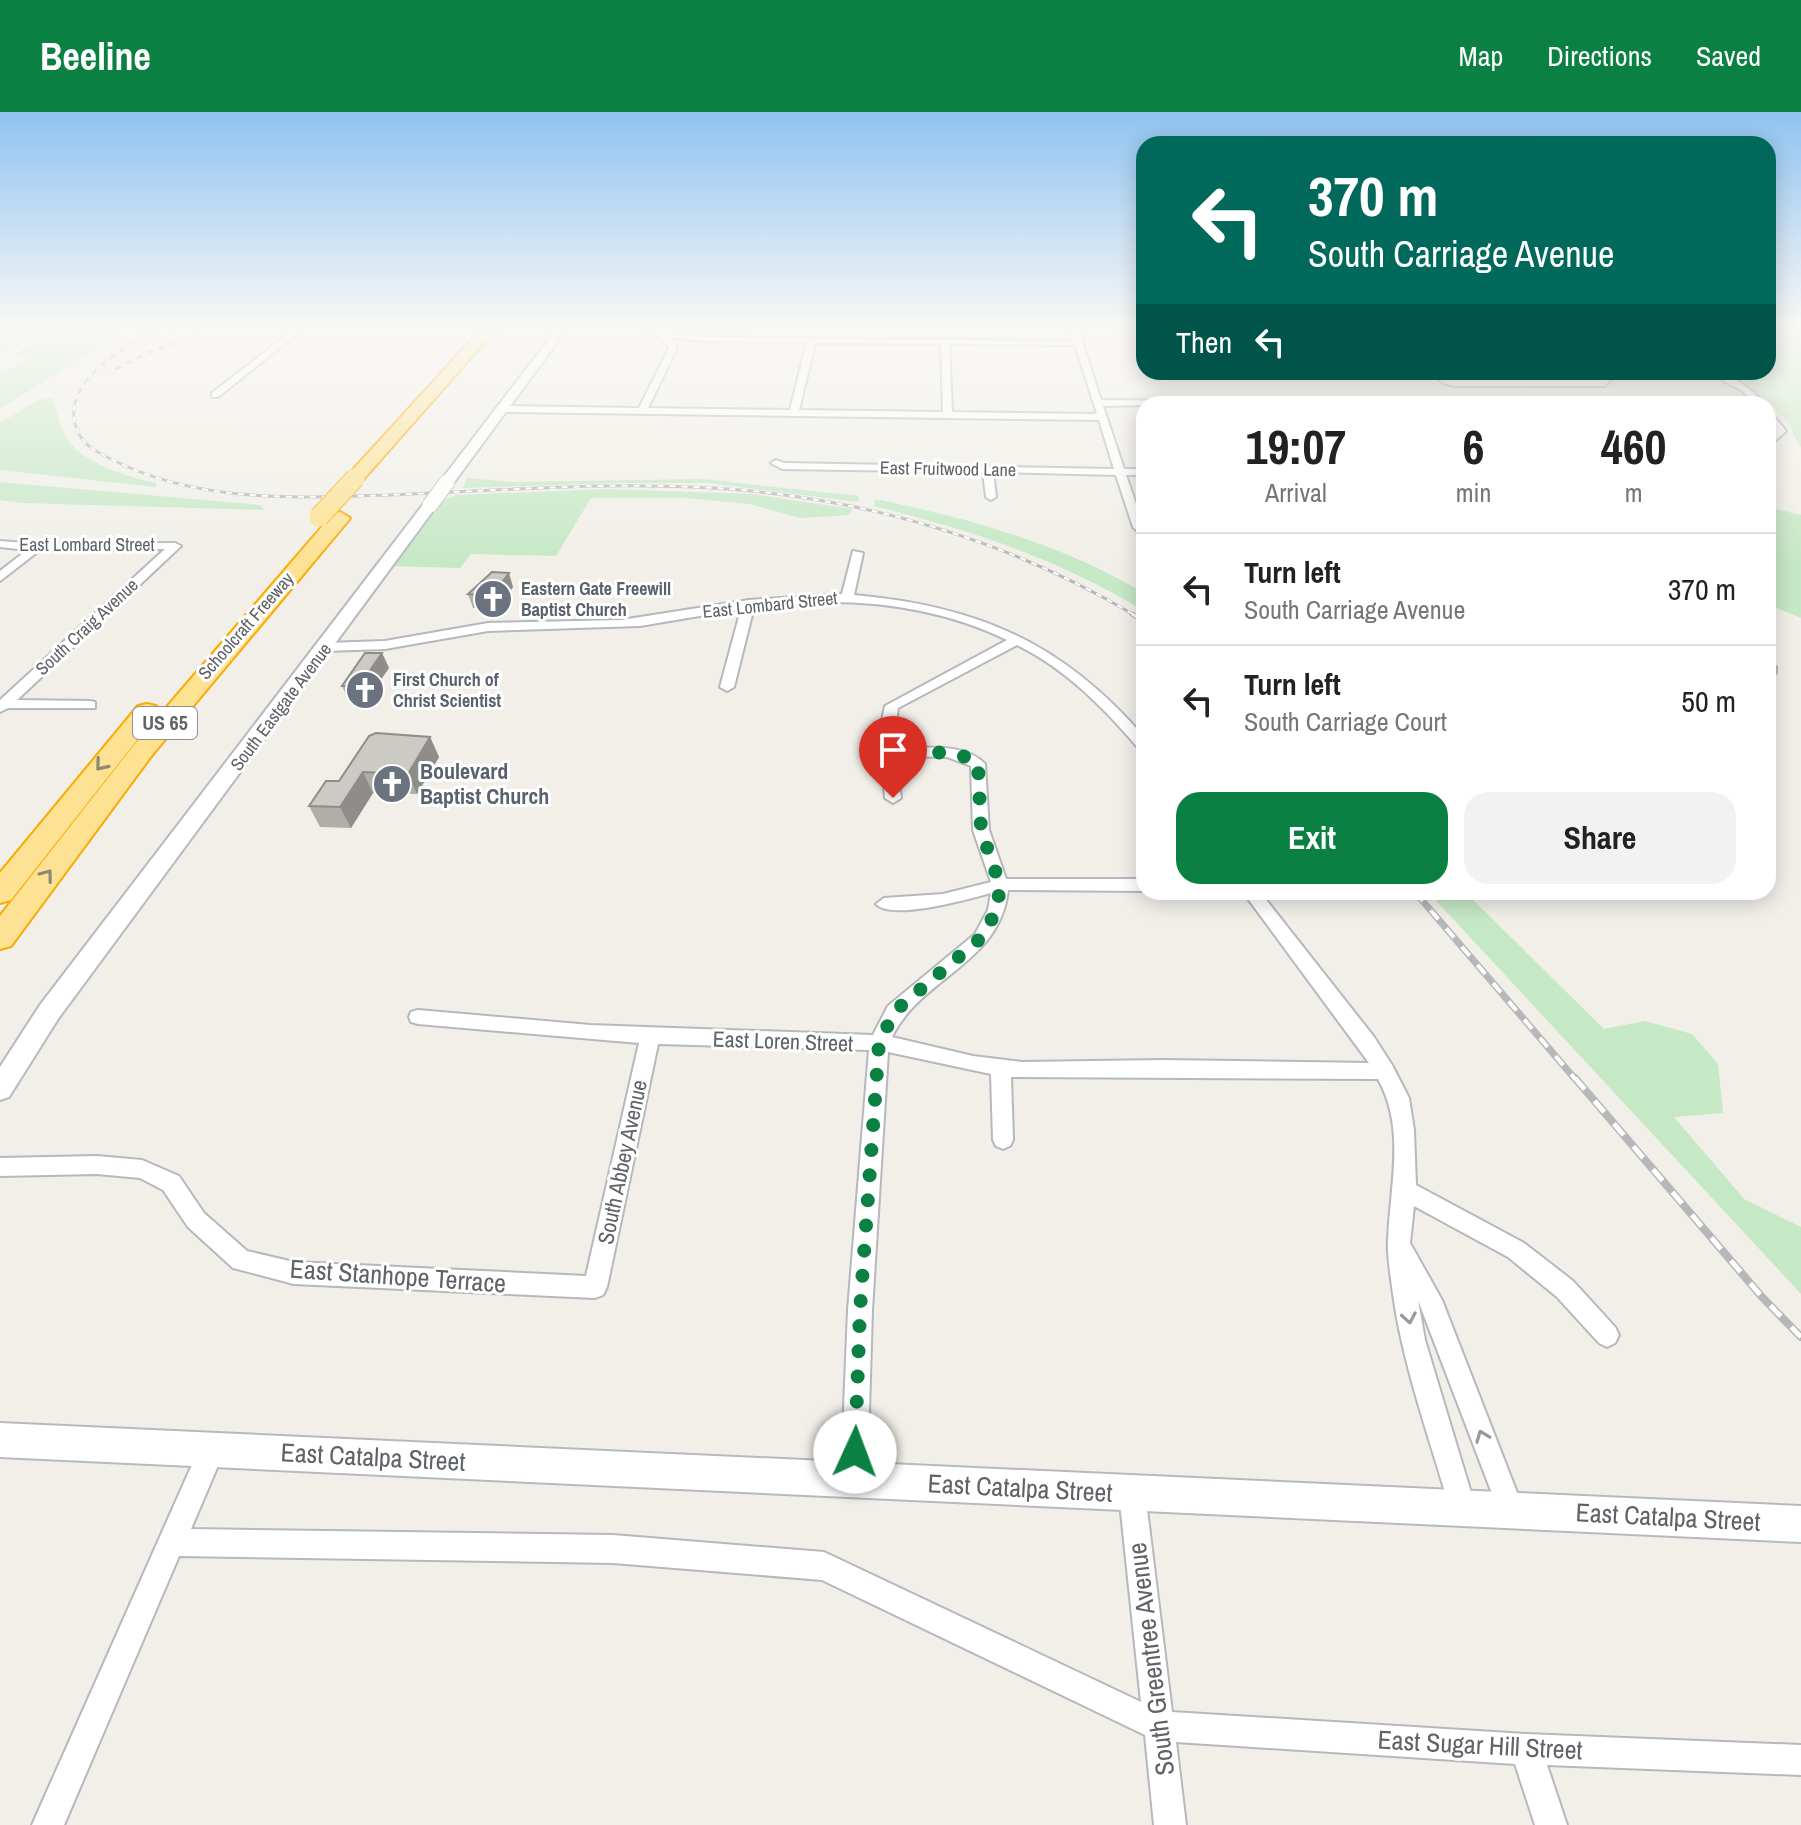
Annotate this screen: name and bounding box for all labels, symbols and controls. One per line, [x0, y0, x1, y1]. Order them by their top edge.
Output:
text: Beeline [40, 31, 151, 82]
text: Map [1459, 37, 1503, 75]
text: Directions [1547, 37, 1652, 75]
text: Saved [1696, 37, 1761, 75]
text: 370 m [1308, 158, 1438, 233]
icon: left [1176, 168, 1280, 272]
text: South Carriage Avenue [1308, 230, 1614, 278]
icon: left [1248, 320, 1292, 364]
text: Then [1176, 322, 1232, 362]
text: 19:07 [1246, 414, 1346, 479]
text: 6 [1463, 414, 1484, 479]
text: 460 [1601, 414, 1666, 479]
street label: East Fruitwood Lane [880, 455, 1016, 482]
text: Arrival [1265, 475, 1327, 510]
text: min [1456, 475, 1491, 510]
text: m [1625, 475, 1643, 510]
street label: East Lombard Street [19, 532, 155, 557]
text: Turn left [1244, 552, 1341, 592]
street label: Schoolcraft Freeway [192, 566, 300, 685]
icon: left [1176, 567, 1220, 611]
text: 370 m [1668, 569, 1736, 609]
street label: South Craig Avenue [30, 573, 143, 681]
place label: Eastern Gate Freewill Baptist Church [521, 576, 671, 622]
church icon: Eastern Gate Freewill Baptist Church [472, 578, 514, 620]
street label: East Lombard Street [701, 585, 839, 624]
text: South Carriage Avenue [1244, 592, 1465, 627]
street label: South Eastgate Avenue [224, 638, 337, 776]
text: Turn left [1244, 664, 1341, 704]
place label: First Church of Christ Scientist [393, 667, 501, 713]
church icon: First Church of Christ Scientist [344, 669, 386, 711]
icon: left [1176, 679, 1220, 723]
text: 50 m [1681, 681, 1736, 721]
text: South Carriage Court [1244, 704, 1447, 739]
road number: US 65 [133, 707, 197, 739]
pin [859, 716, 927, 798]
icon: arrive [871, 728, 915, 772]
one-way arrow [96, 756, 111, 771]
place label: Boulevard Baptist Church [420, 756, 549, 811]
church icon: Boulevard Baptist Church [371, 763, 413, 805]
button: Exit [1176, 792, 1448, 884]
button: Share [1464, 792, 1736, 884]
one-way arrow [37, 870, 51, 884]
street label: East Loren Street [712, 1024, 854, 1058]
street label: South Abbey Avenue [590, 1077, 654, 1247]
street label: East Stanhope Terrace [289, 1250, 507, 1301]
one-way arrow [1400, 1311, 1417, 1325]
position arrow [813, 1410, 897, 1494]
one-way arrow [1475, 1430, 1492, 1444]
street label: East Catalpa Street [280, 1434, 466, 1479]
street label: East Catalpa Street [927, 1465, 1113, 1510]
street label: East Catalpa Street [1575, 1494, 1761, 1539]
street label: South Greentree Avenue [1119, 1541, 1182, 1777]
street label: East Sugar Hill Street [1377, 1722, 1583, 1767]

